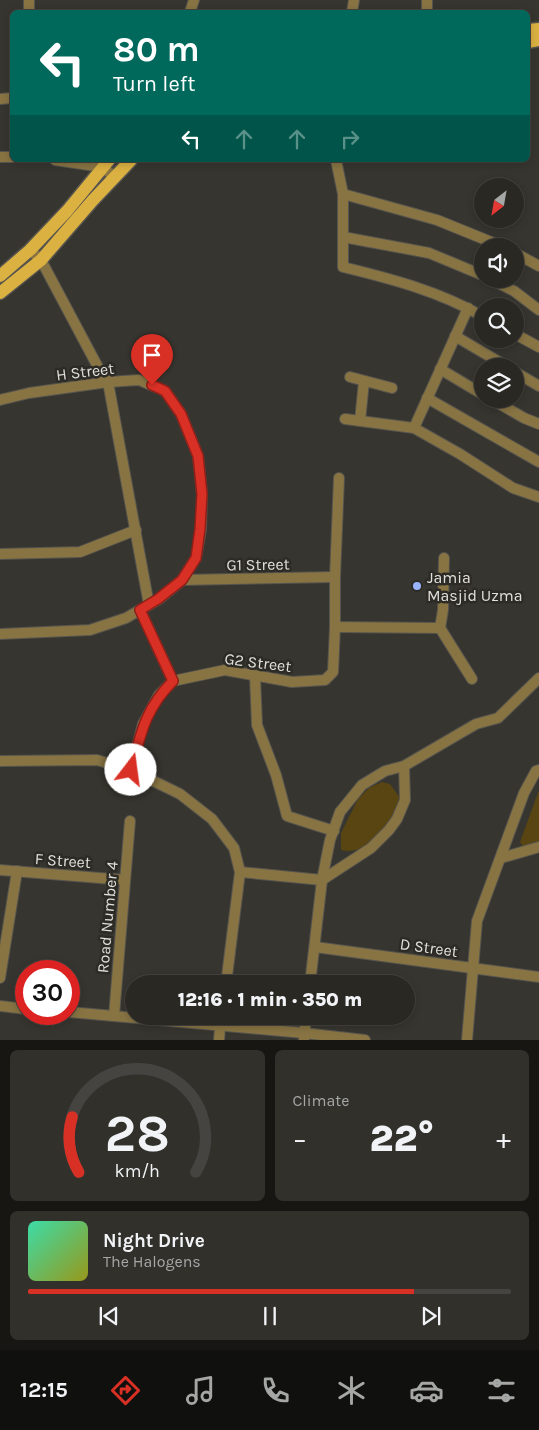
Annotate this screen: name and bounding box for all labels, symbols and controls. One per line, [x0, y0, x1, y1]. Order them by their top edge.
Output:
text: 80 m [113, 29, 200, 70]
icon: left [30, 30, 95, 95]
text: Turn left [113, 71, 196, 97]
icon: left [177, 125, 205, 153]
icon: ahead [230, 125, 258, 153]
icon: ahead [283, 125, 311, 153]
icon: right [336, 125, 364, 153]
north arrow [474, 178, 524, 228]
map controls [474, 178, 524, 408]
button: sound [474, 238, 524, 288]
button: search [474, 298, 524, 348]
pin [131, 334, 173, 385]
icon: arrive [138, 341, 166, 369]
button: layers [474, 358, 524, 408]
street label: H Street [55, 359, 115, 384]
street label: G1 Street [226, 554, 290, 575]
place label: Jamia Masjid Uzma [427, 568, 523, 605]
marker: Jamia Masjid Uzma [411, 580, 423, 592]
street label: G2 Street [223, 649, 292, 676]
position arrow [104, 743, 156, 795]
street label: F Street [34, 849, 92, 872]
street label: Road Number 4 [93, 860, 122, 974]
street label: D Street [399, 934, 459, 961]
speed limit sign: 30 [15, 960, 80, 1025]
text: 12:16 · 1 min · 350 m [178, 989, 362, 1011]
text: Climate [293, 1091, 350, 1110]
text: 28 [105, 1103, 170, 1164]
text: 22° [369, 1116, 434, 1161]
text: − [293, 1122, 307, 1155]
text: + [496, 1122, 511, 1155]
text: km/h [115, 1161, 160, 1182]
text: Night Drive [103, 1230, 205, 1252]
text: The Halogens [103, 1252, 201, 1271]
icon: previous [95, 1302, 123, 1330]
icon: pause [256, 1302, 284, 1330]
icon: next [417, 1302, 445, 1330]
icon: directions [108, 1373, 143, 1408]
icon: music [183, 1373, 218, 1408]
icon: phone [258, 1373, 293, 1408]
icon: climate [334, 1373, 369, 1408]
icon: car [409, 1373, 444, 1408]
icon: filters [484, 1373, 519, 1408]
text: 12:15 [20, 1377, 68, 1403]

